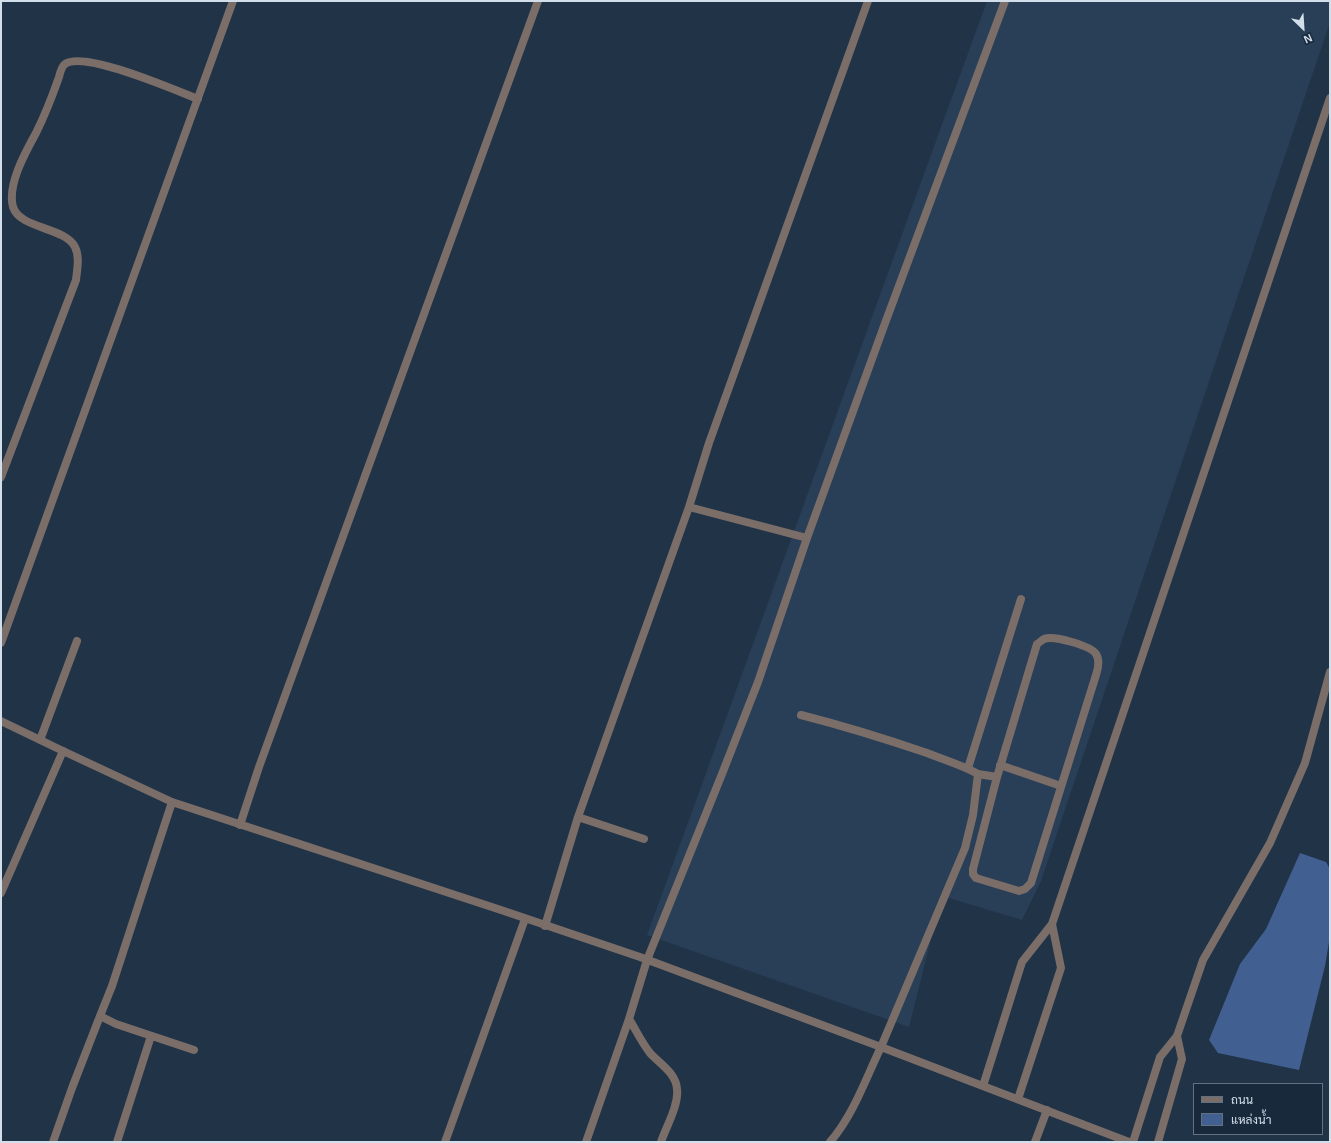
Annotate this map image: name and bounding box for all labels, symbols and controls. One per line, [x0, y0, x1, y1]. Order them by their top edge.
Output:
north arrow [1283, 8, 1323, 48]
text: N [1302, 32, 1314, 46]
legend [1193, 1083, 1323, 1135]
text: ถนน [1231, 1093, 1253, 1107]
text: แหล่งน้ำ [1231, 1113, 1271, 1127]

